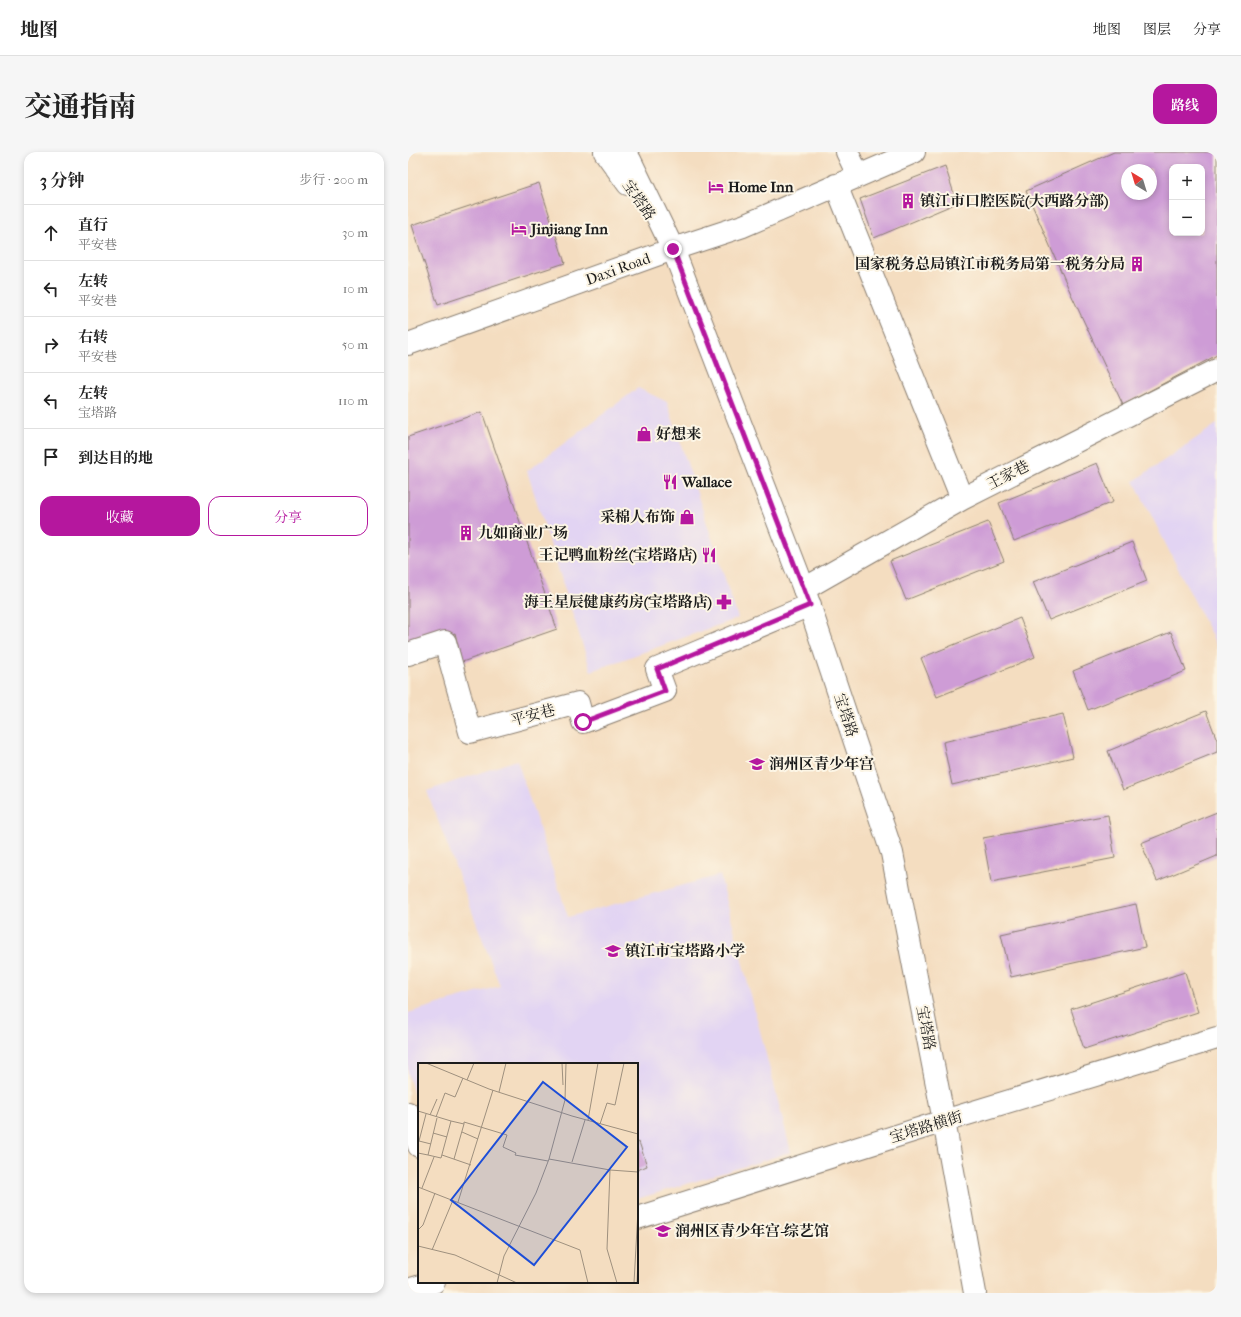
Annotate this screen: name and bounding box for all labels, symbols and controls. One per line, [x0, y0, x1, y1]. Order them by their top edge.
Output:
text: 地图 [20, 19, 58, 41]
text: 地图 [1093, 21, 1121, 38]
text: 图层 [1143, 21, 1171, 38]
text: 分享 [1193, 21, 1221, 38]
button: 路线 [1153, 84, 1217, 124]
text: 交通指南 [24, 90, 136, 123]
north arrow [1121, 164, 1157, 200]
map controls [1169, 164, 1205, 236]
button: + [1169, 164, 1205, 200]
text: 3 分钟 [40, 170, 85, 190]
text: 步行 · 200 m [299, 172, 368, 187]
street label: 宝塔路 [619, 176, 659, 224]
hotel icon: Home Inn [707, 178, 725, 196]
place label: Home Inn [728, 178, 794, 196]
building icon: 镇江市口腔医院(大西路分部) [899, 192, 917, 210]
place label: 镇江市口腔医院(大西路分部) [920, 192, 1108, 210]
button: − [1169, 200, 1205, 236]
text: 直行 [78, 216, 108, 234]
hotel icon: Jinjiang Inn [510, 220, 528, 238]
place label: Jinjiang Inn [529, 220, 608, 238]
icon: ahead [40, 222, 62, 244]
text: 30 m [342, 225, 368, 240]
text: 平安巷 [78, 237, 117, 252]
route end [664, 240, 682, 258]
street label: Daxi Road [583, 249, 653, 289]
place label: 国家税务总局镇江市税务局第一税务分局 [855, 255, 1125, 273]
building icon: 国家税务总局镇江市税务局第一税务分局 [1128, 255, 1146, 273]
text: 左转 [78, 272, 108, 290]
icon: left [40, 278, 62, 300]
text: 10 m [343, 281, 368, 296]
text: 平安巷 [78, 293, 117, 308]
text: 右转 [78, 328, 108, 346]
icon: right [40, 334, 62, 356]
text: 50 m [342, 337, 368, 352]
text: 平安巷 [78, 349, 117, 364]
text: 左转 [78, 384, 108, 402]
icon: left [40, 390, 62, 412]
text: 110 m [338, 393, 368, 408]
text: 宝塔路 [78, 405, 117, 420]
shop icon: 好想来 [635, 425, 653, 443]
place label: 好想来 [656, 425, 701, 443]
icon: arrive [40, 446, 62, 468]
text: 到达目的地 [78, 449, 153, 467]
street label: 王家巷 [984, 457, 1032, 493]
restaurant icon: Wallace [661, 473, 679, 491]
place label: Wallace [681, 473, 732, 491]
button: 收藏 [40, 496, 200, 536]
button: 分享 [208, 496, 368, 536]
place label: 采棉人布饰 [600, 508, 675, 526]
shop icon: 采棉人布饰 [678, 508, 696, 526]
building icon: 九如商业广场 [457, 524, 475, 542]
place label: 九如商业广场 [478, 524, 568, 542]
place label: 王记鸭血粉丝(宝塔路店) [539, 546, 697, 564]
restaurant icon: 王记鸭血粉丝(宝塔路店) [700, 546, 718, 564]
place label: 海王星辰健康药房(宝塔路店) [524, 593, 712, 611]
pharmacy icon: 海王星辰健康药房(宝塔路店) [715, 593, 733, 611]
street label: 宝塔路 [830, 691, 862, 739]
street label: 平安巷 [509, 700, 557, 730]
route start [574, 713, 592, 731]
school or university icon: 润州区青少年宫 [748, 755, 766, 773]
place label: 润州区青少年宫 [769, 755, 874, 773]
school or university icon: 镇江市宝塔路小学 [604, 942, 622, 960]
place label: 镇江市宝塔路小学 [625, 942, 745, 960]
street label: 宝塔路 [913, 1004, 939, 1052]
inset map [418, 1063, 638, 1283]
street label: 宝塔路横街 [887, 1107, 965, 1147]
school or university icon: 润州区青少年宫-综艺馆 [654, 1222, 672, 1240]
place label: 润州区青少年宫-综艺馆 [675, 1222, 829, 1240]

